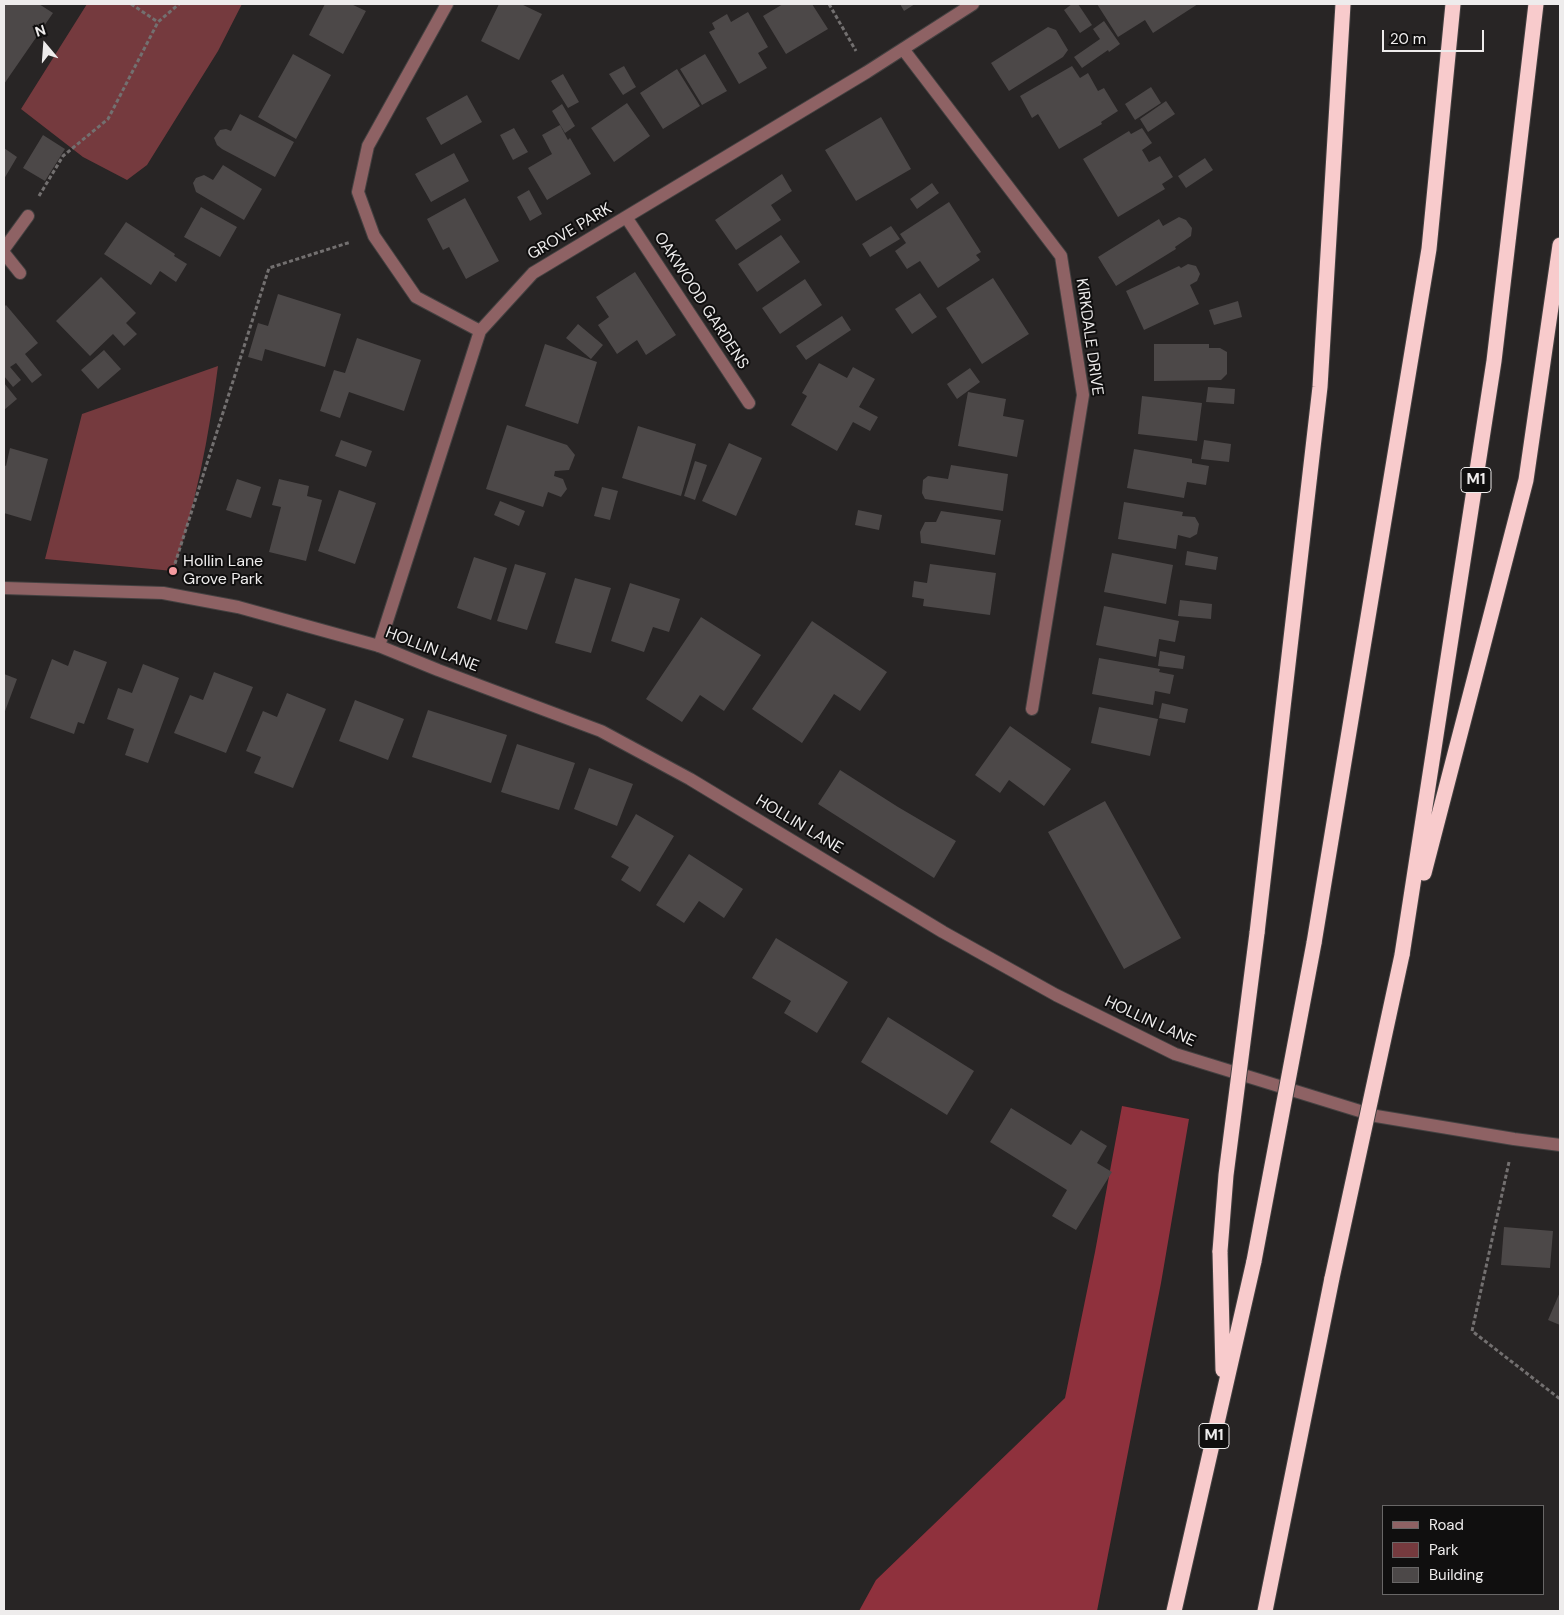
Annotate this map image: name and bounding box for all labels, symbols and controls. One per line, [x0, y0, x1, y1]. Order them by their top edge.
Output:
north arrow [20, 20, 70, 70]
scale bar [1384, 20, 1486, 52]
text: N [33, 21, 48, 41]
text: 20 m [1390, 29, 1426, 49]
street label: GROVE PARK [524, 199, 616, 265]
street label: OAKWOOD GARDENS [650, 229, 752, 373]
street label: KIRKDALE DRIVE [1071, 277, 1107, 397]
road number: M1 [1461, 468, 1491, 492]
place label: Hollin Lane Grove Park [183, 552, 263, 590]
marker: Hollin Lane Grove Park [167, 565, 179, 577]
street label: HOLLIN LANE [383, 623, 481, 677]
street label: HOLLIN LANE [752, 791, 846, 859]
street label: HOLLIN LANE [1101, 993, 1199, 1051]
road number: M1 [1199, 1424, 1229, 1448]
legend [1382, 1505, 1544, 1595]
text: Road [1429, 1515, 1464, 1535]
text: Park [1429, 1540, 1459, 1560]
text: Building [1429, 1565, 1484, 1585]

